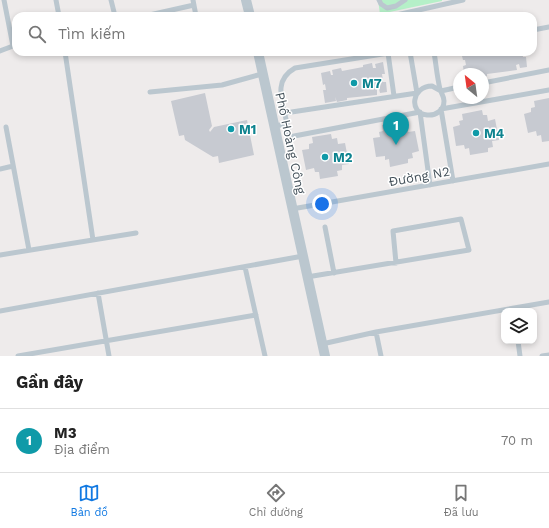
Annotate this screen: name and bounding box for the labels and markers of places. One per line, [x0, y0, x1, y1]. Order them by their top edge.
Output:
place label: M7 [362, 76, 382, 91]
marker: M7 [349, 78, 359, 88]
pin: 1 [383, 112, 409, 145]
place label: M1 [239, 122, 256, 137]
marker: M1 [226, 124, 236, 134]
place label: M4 [484, 126, 505, 141]
marker: M4 [471, 128, 481, 138]
place label: M2 [333, 150, 353, 165]
marker: M2 [320, 152, 330, 162]

